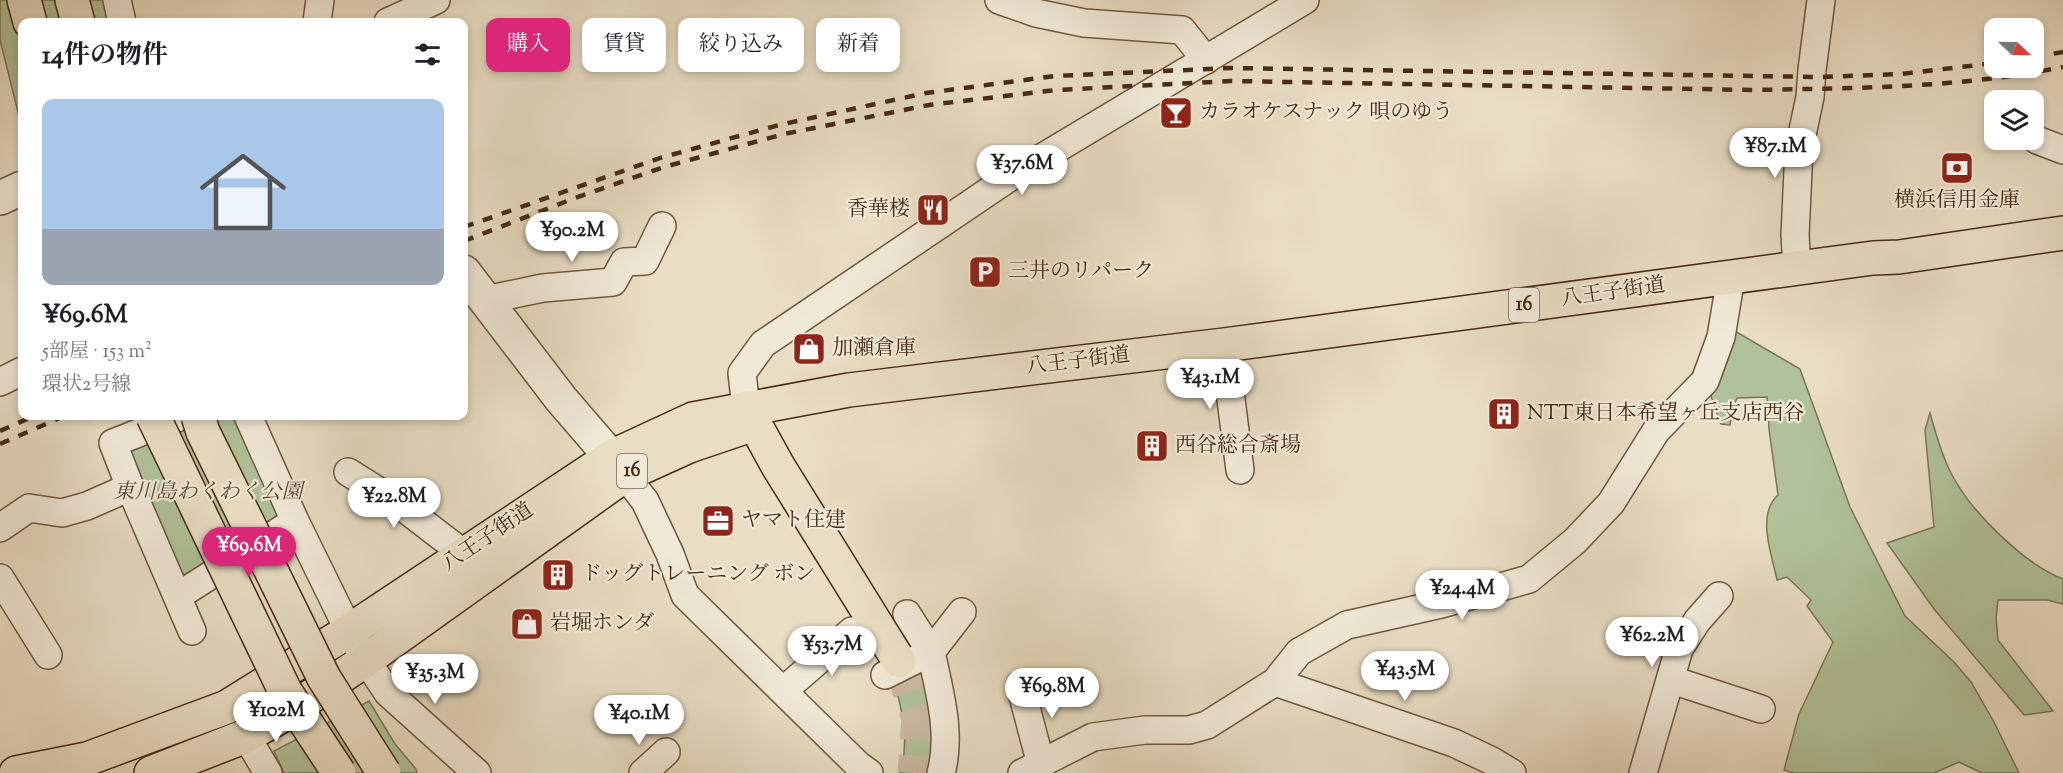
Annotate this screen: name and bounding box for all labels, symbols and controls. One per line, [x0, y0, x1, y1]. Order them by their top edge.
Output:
chip: 購入 [486, 18, 570, 72]
chip: 賃貸 [582, 18, 666, 72]
chip: 絞り込み [678, 18, 804, 72]
chip: 新着 [816, 18, 900, 72]
north arrow [1984, 18, 2044, 78]
map controls [1984, 18, 2044, 150]
text: 14件の物件 [42, 38, 168, 75]
icon: filters [411, 38, 444, 71]
button: layers [1984, 90, 2044, 150]
bar icon: カラオケスナック 唄のゆう [1158, 95, 1194, 131]
place label: カラオケスナック 唄のゆう [1199, 98, 1453, 128]
pin: ¥87.1M [1726, 128, 1824, 179]
text: ¥87.1M [1743, 133, 1807, 162]
icon: home [189, 138, 297, 246]
pin: ¥37.6M [973, 145, 1071, 196]
text: ¥37.6M [990, 150, 1054, 179]
bank icon: 横浜信用金庫 [1939, 150, 1975, 186]
place label: 横浜信用金庫 [1894, 186, 2020, 216]
restaurant icon: 香華楼 [915, 192, 951, 228]
place label: 香華楼 [847, 195, 910, 225]
pin: ¥90.2M [523, 212, 621, 263]
text: ¥90.2M [539, 217, 605, 246]
parking icon: 三井のリパーク [967, 254, 1003, 290]
place label: 三井のリパーク [1008, 257, 1154, 287]
street label: 八王子街道 [1559, 271, 1667, 315]
road number: 16 [1509, 288, 1539, 322]
text: ¥69.6M [42, 297, 128, 334]
shop icon: 加瀬倉庫 [791, 331, 827, 367]
place label: 加瀬倉庫 [832, 334, 916, 364]
text: 5部屋 · 153 m² [42, 338, 152, 367]
street label: 八王子街道 [1024, 341, 1132, 383]
pin: ¥43.1M [1161, 359, 1259, 410]
text: ¥43.1M [1180, 364, 1240, 393]
text: 環状2号線 [42, 371, 131, 400]
building icon: NTT東日本希望ヶ丘支店西谷 [1486, 396, 1522, 432]
place label: NTT東日本希望ヶ丘支店西谷 [1527, 399, 1804, 429]
building icon: 西谷総合斎場 [1134, 428, 1170, 464]
place label: 西谷総合斎場 [1175, 431, 1301, 461]
road number: 16 [617, 454, 647, 488]
park label: 東川島わくわく公園 [114, 478, 305, 508]
pin: ¥22.8M [345, 478, 443, 529]
text: ¥22.8M [362, 483, 426, 512]
street label: 八王子街道 [436, 496, 540, 580]
office icon: ヤマト住建 [700, 503, 736, 539]
place label: ヤマト住建 [741, 506, 846, 536]
pin: ¥69.6M [200, 527, 298, 578]
text: ¥69.6M [216, 532, 282, 561]
building icon: ドッグトレーニング ボン [540, 557, 576, 593]
place label: ドッグトレーニング ボン [581, 560, 815, 590]
pin: ¥24.4M [1413, 570, 1511, 621]
text: ¥24.4M [1429, 575, 1495, 604]
shop icon: 岩堀ホンダ [509, 606, 545, 642]
place label: 岩堀ホンダ [550, 609, 654, 639]
pin: ¥62.2M [1603, 617, 1701, 668]
text: ¥62.2M [1619, 622, 1685, 651]
pin: ¥53.7M [783, 626, 881, 677]
text: ¥53.7M [802, 631, 862, 660]
pin: ¥43.5M [1356, 651, 1454, 702]
pin: ¥35.3M [386, 654, 484, 705]
text: ¥43.5M [1375, 656, 1435, 685]
text: ¥35.3M [405, 659, 465, 688]
pin: ¥69.8M [1003, 668, 1101, 719]
text: ¥69.8M [1019, 673, 1085, 702]
pin: ¥102M [234, 692, 318, 743]
pin: ¥40.1M [590, 695, 688, 746]
text: ¥102M [247, 697, 305, 726]
text: ¥40.1M [608, 700, 670, 729]

